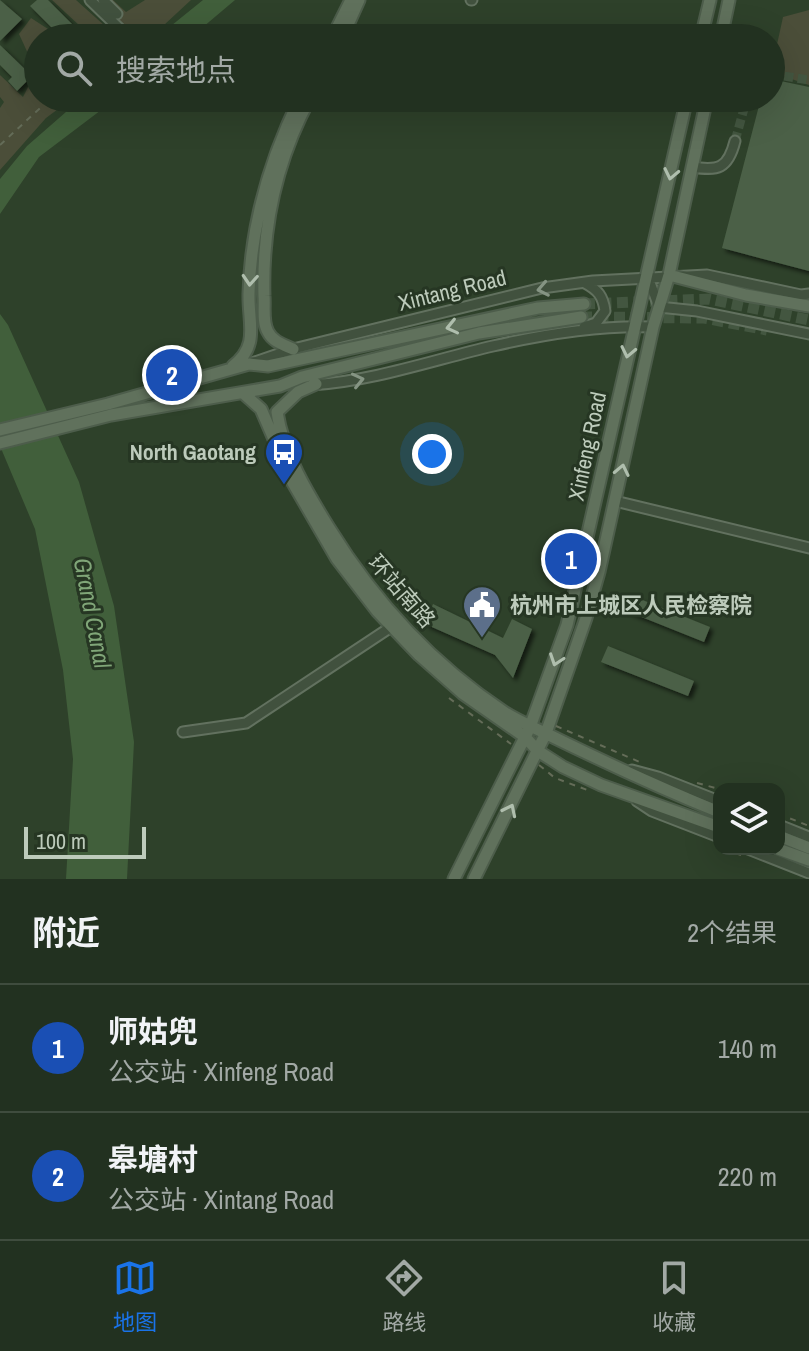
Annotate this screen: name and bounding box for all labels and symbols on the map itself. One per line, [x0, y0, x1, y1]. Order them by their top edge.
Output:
one-way arrow [663, 167, 680, 181]
street label: Xintang Road [395, 262, 509, 318]
one-way arrow [242, 274, 259, 287]
one-way arrow [536, 279, 550, 296]
one-way arrow [446, 318, 459, 335]
pin: 2 [146, 345, 198, 405]
one-way arrow [620, 345, 637, 359]
one-way arrow [350, 372, 364, 389]
street label: Xinfeng Road [561, 389, 613, 503]
bus stop icon: North Gaotang [263, 431, 305, 486]
your location [412, 434, 452, 474]
place label: North Gaotang [130, 437, 256, 467]
one-way arrow [613, 464, 630, 478]
pin: 1 [545, 529, 597, 589]
street label: 环站南路 [362, 548, 442, 634]
water label: Grand Canal [67, 555, 119, 671]
public building icon: 杭州市上城区人民检察院 [461, 584, 503, 639]
place label: 杭州市上城区人民检察院 [510, 590, 752, 620]
one-way arrow [549, 652, 565, 666]
one-way arrow [500, 803, 516, 818]
scale bar [24, 823, 146, 859]

